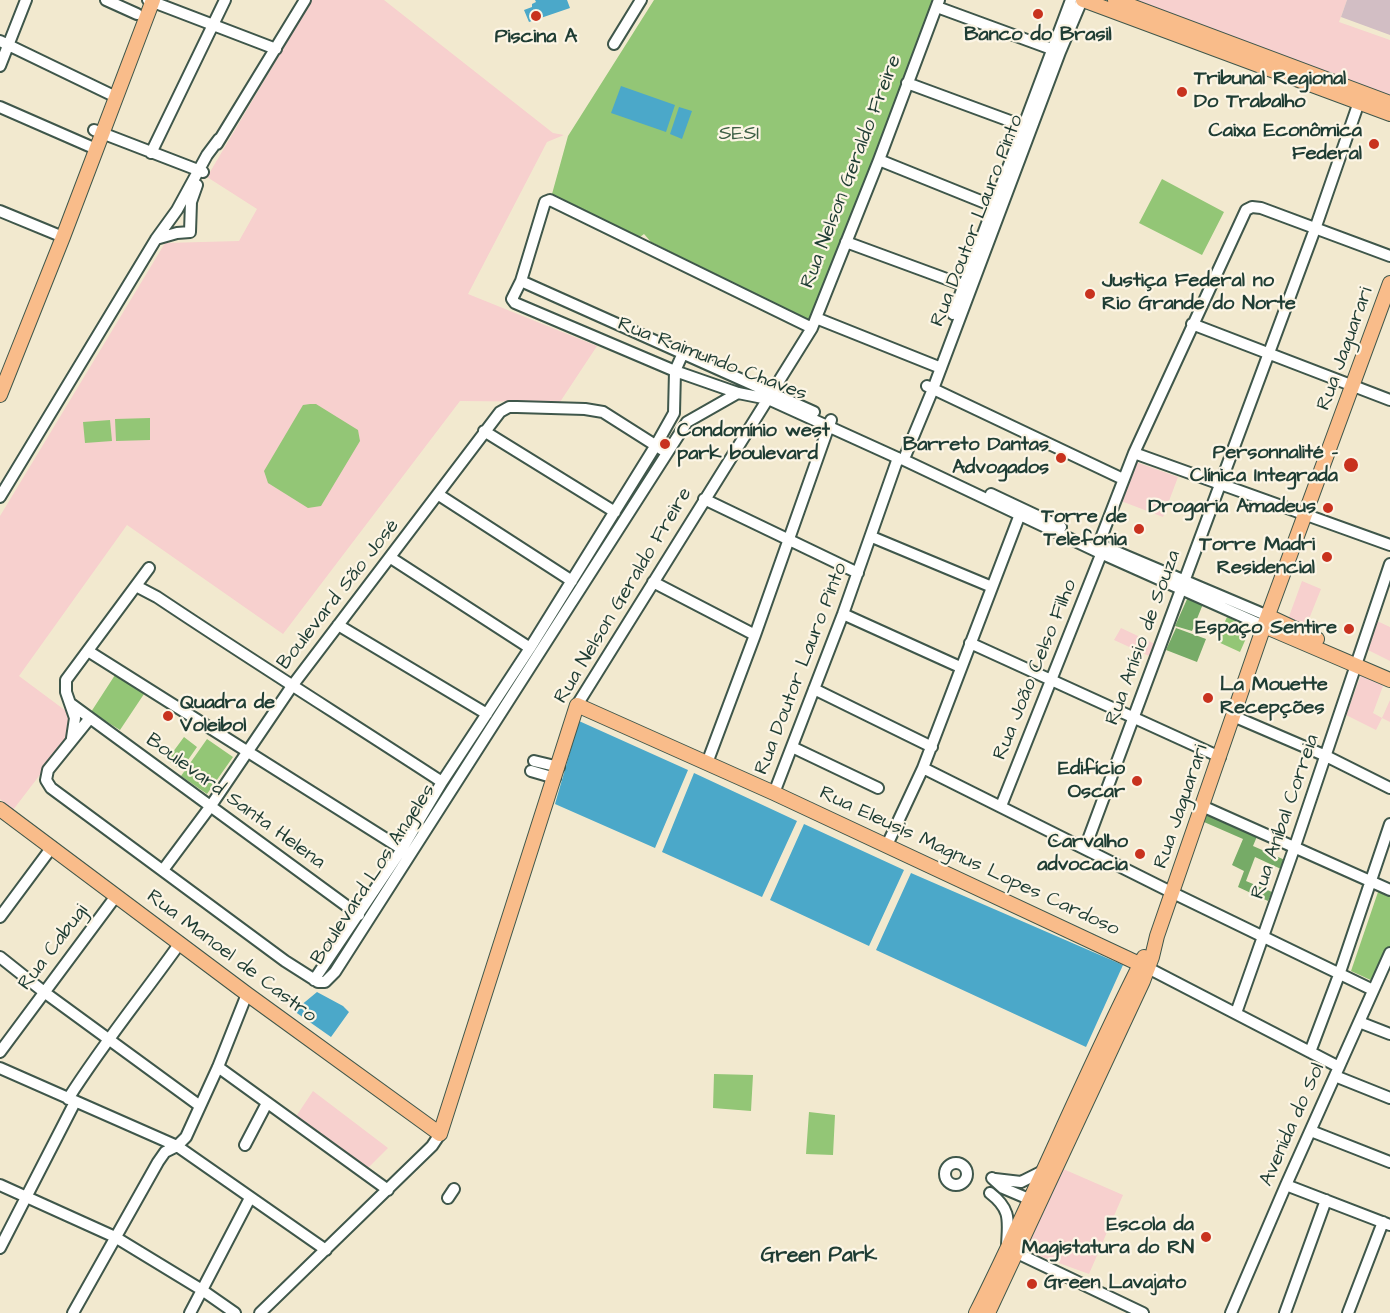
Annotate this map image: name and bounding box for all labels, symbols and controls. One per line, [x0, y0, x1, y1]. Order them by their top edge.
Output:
marker: Banco do Brasil [1031, 7, 1045, 21]
marker: Piscina A [529, 9, 543, 23]
place label: Banco do Brasil [964, 24, 1112, 48]
place label: Piscina A [495, 26, 577, 50]
street label: Rua Nelson Geraldo Freire [796, 52, 908, 292]
place label: Tribunal Regional Do Trabalho [1194, 68, 1346, 115]
marker: Tribunal Regional Do Trabalho [1175, 85, 1189, 99]
street label: Rua Doutor Lauro Pinto [926, 112, 1030, 330]
place label: Caixa Econômica Federal [1209, 120, 1362, 167]
park label: SESI [719, 123, 759, 147]
marker: Caixa Econômica Federal [1367, 137, 1381, 151]
place label: Justiça Federal no Rio Grande do Norte [1102, 270, 1296, 317]
street label: Rua Jaguarari [1313, 284, 1379, 414]
marker: Justiça Federal no Rio Grande do Norte [1083, 287, 1097, 301]
street label: Rua Raimundo Chaves [614, 313, 810, 407]
place label: Condomínio west park boulevard [677, 420, 830, 467]
place label: Barreto Dantas Advogados [903, 434, 1049, 481]
marker: Condomínio west park boulevard [658, 437, 672, 451]
place label: Personnalité - Clínica Integrada [1190, 442, 1338, 489]
marker: Barreto Dantas Advogados [1054, 451, 1068, 465]
marker: Personnalité - Clínica Integrada [1342, 456, 1360, 474]
street label: Rua Nelson Geraldo Freire [550, 484, 698, 708]
place label: Drogaria Amadeus [1148, 496, 1316, 520]
marker: Drogaria Amadeus [1321, 501, 1335, 515]
place label: Torre de Telefonia [1041, 506, 1127, 553]
street label: Boulevard São José [273, 515, 405, 675]
marker: Torre de Telefonia [1132, 522, 1146, 536]
place label: Torre Madri Residencial [1199, 534, 1315, 581]
street label: Rua Anísio de Souza [1101, 547, 1187, 729]
marker: Torre Madri Residencial [1320, 550, 1334, 564]
street label: Rua Doutor Lauro Pinto [750, 560, 854, 778]
street label: Rua João Celso Filho [989, 576, 1083, 764]
place label: Espaço Sentire [1195, 617, 1337, 641]
marker: Espaço Sentire [1342, 622, 1356, 636]
place label: La Mouette Recepções [1220, 674, 1328, 721]
marker: La Mouette Recepções [1201, 691, 1215, 705]
place label: Quadra de Voleibol [180, 692, 275, 739]
marker: Quadra de Voleibol [161, 709, 175, 723]
street label: Boulevard Santa Helena [141, 729, 329, 875]
street label: Rua Aníbal Correia [1247, 732, 1325, 902]
street label: Rua Jaguarari [1150, 742, 1214, 872]
place label: Edifício Oscar [1058, 758, 1125, 805]
marker: Edifício Oscar [1130, 774, 1144, 788]
street label: Boulevard Los Angeles [307, 780, 441, 970]
street label: Rua Eleusis Magnus Lopes Cardoso [815, 782, 1123, 942]
place label: Carvalho advocacia [1037, 831, 1128, 878]
marker: Carvalho advocacia [1133, 847, 1147, 861]
street label: Rua Manoel de Castro [141, 885, 321, 1029]
street label: Rua Cabugi [14, 900, 94, 996]
street label: Avenida do Sol [1255, 1060, 1331, 1190]
place label: Escola da Magistatura do RN [1022, 1214, 1194, 1261]
marker: Escola da Magistatura do RN [1199, 1230, 1213, 1244]
district label: Green Park [761, 1244, 877, 1270]
place label: Green Lavajato [1044, 1272, 1186, 1296]
marker: Green Lavajato [1025, 1277, 1039, 1291]

